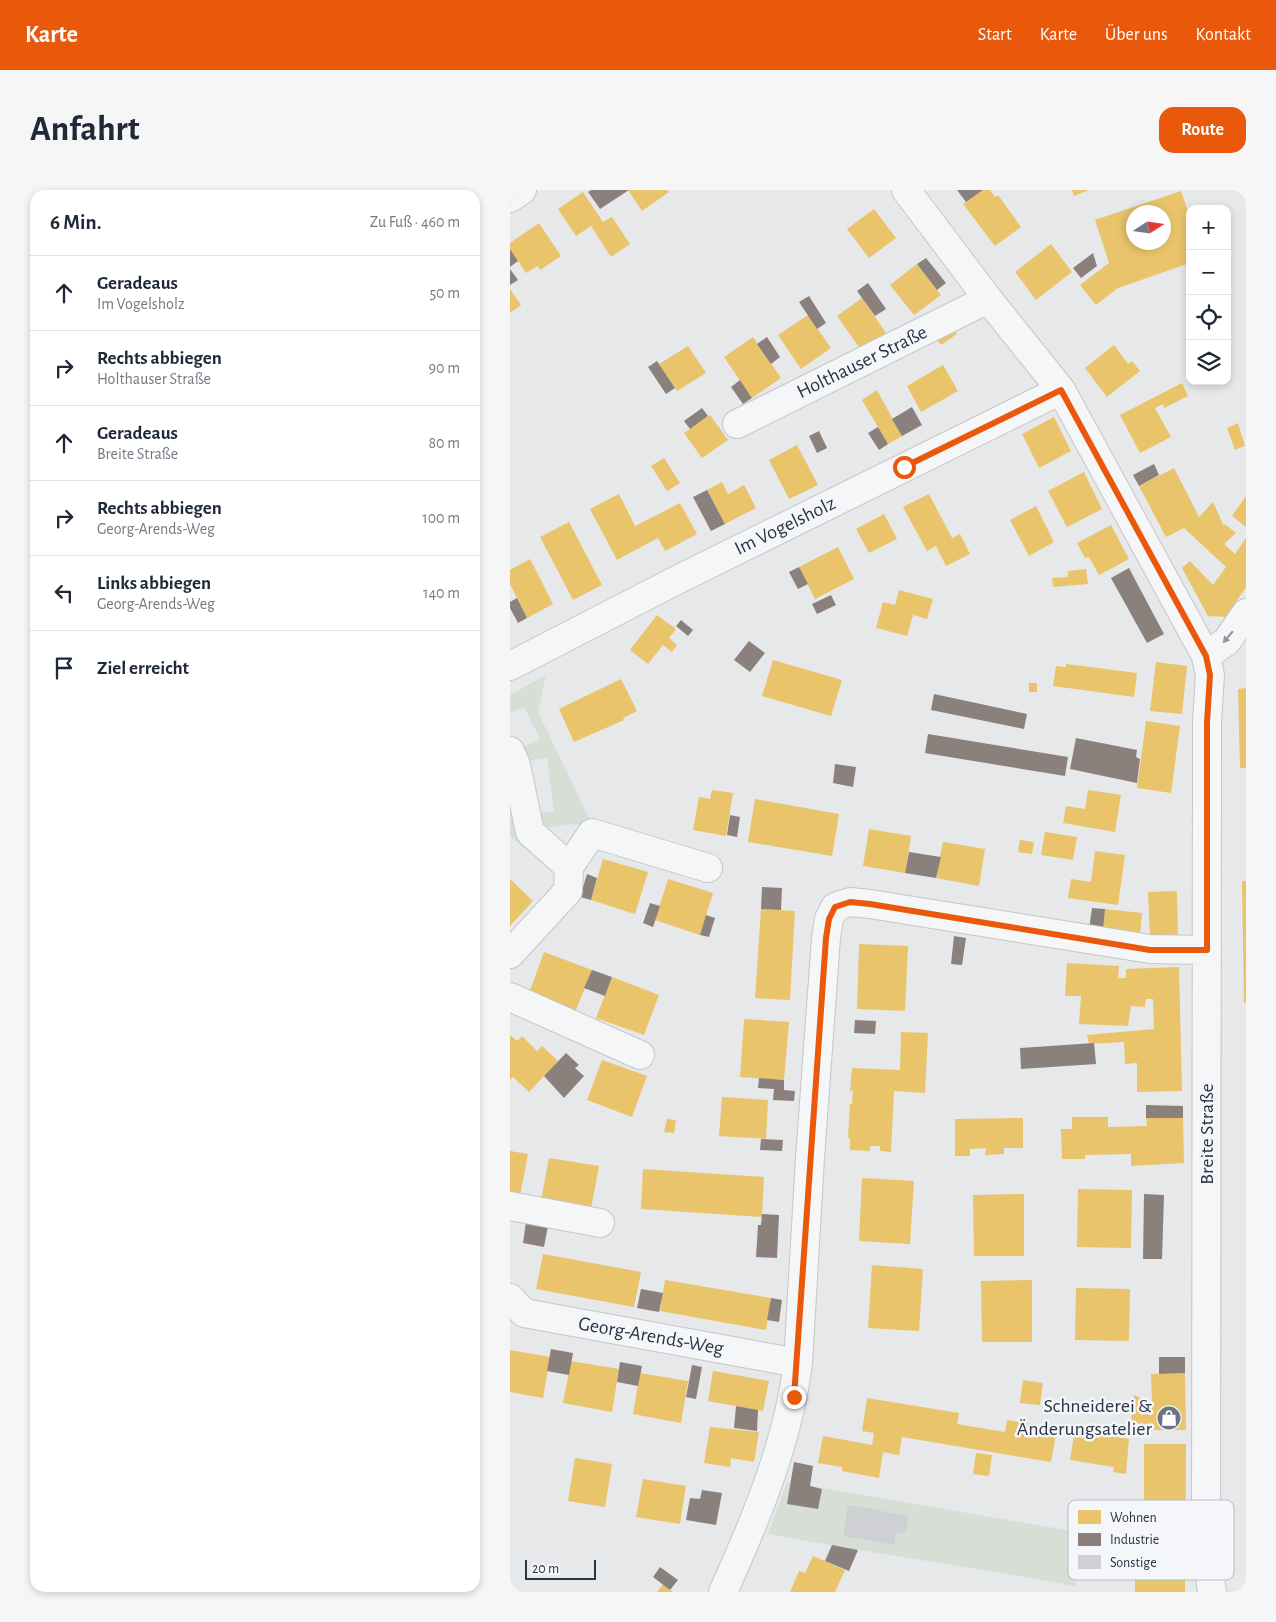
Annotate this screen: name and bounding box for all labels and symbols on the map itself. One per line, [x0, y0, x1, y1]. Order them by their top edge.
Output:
north arrow [1126, 205, 1171, 250]
street label: Holthauser Straße [794, 322, 930, 402]
route start [893, 456, 916, 479]
street label: Im Vogelsholz [731, 493, 839, 559]
one-way arrow [1223, 630, 1234, 643]
street label: Breite Straße [1197, 1083, 1217, 1185]
street label: Georg-Arends-Weg [577, 1313, 725, 1359]
route end [783, 1386, 806, 1409]
place label: Schneiderei & Änderungsatelier [1017, 1396, 1153, 1439]
shop icon: Schneiderei & Änderungsatelier [1156, 1405, 1182, 1431]
legend [1068, 1500, 1234, 1580]
text: Wohnen [1110, 1511, 1157, 1525]
text: Industrie [1110, 1533, 1159, 1547]
text: Sonstige [1110, 1556, 1157, 1570]
scale bar [525, 1557, 596, 1580]

